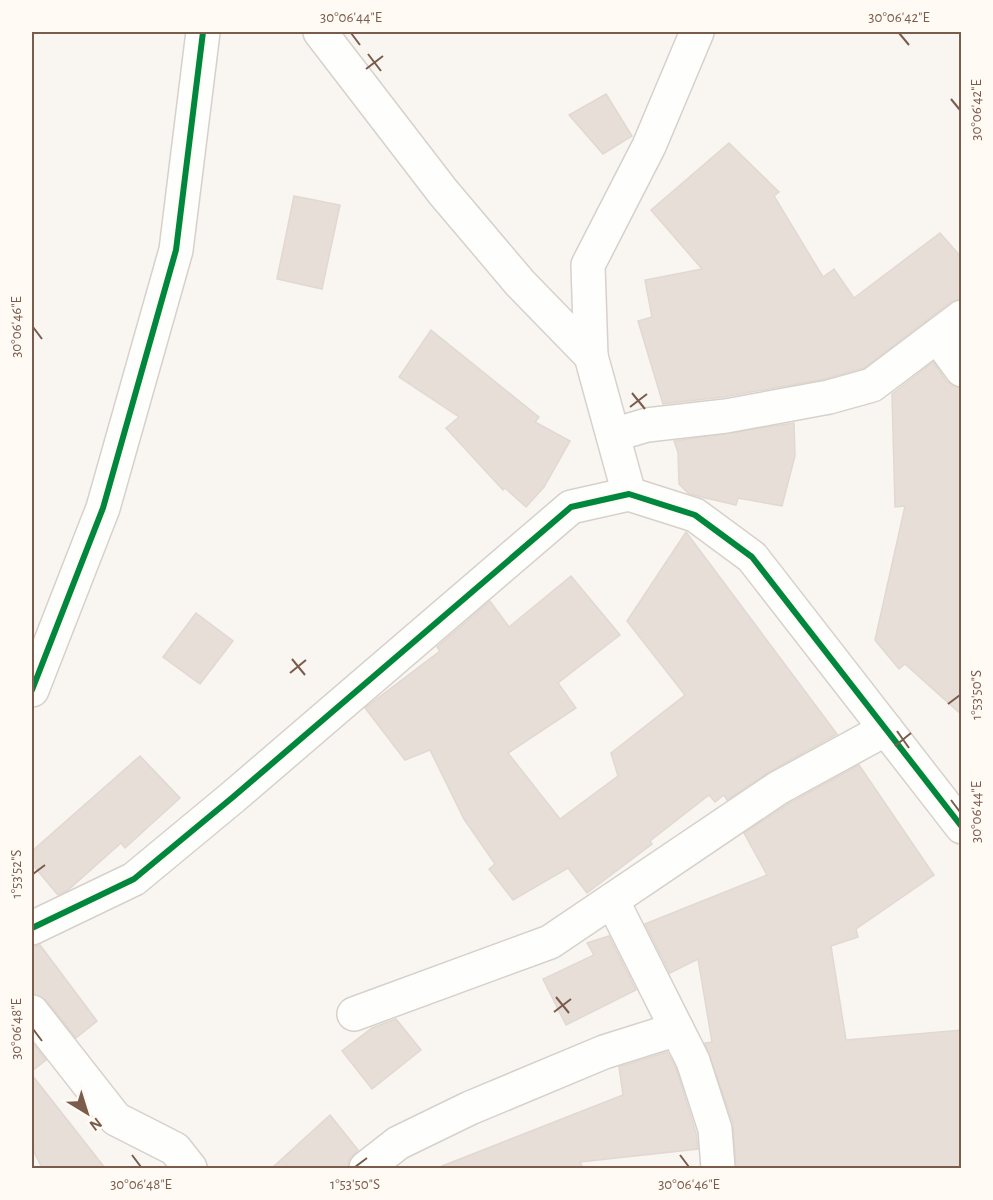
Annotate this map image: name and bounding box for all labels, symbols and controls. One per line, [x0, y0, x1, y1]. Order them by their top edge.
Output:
text: 30°06'44"E [320, 10, 382, 25]
text: 30°06'42"E [868, 10, 930, 25]
text: 30°06'42"E [969, 79, 984, 141]
text: 30°06'46"E [9, 296, 24, 358]
text: 1°53'50"S [969, 670, 984, 720]
text: 30°06'44"E [969, 781, 984, 843]
text: 1°53'52"S [9, 850, 24, 898]
text: 30°06'48"E [9, 998, 24, 1060]
north arrow [57, 1083, 117, 1143]
text: N [86, 1114, 105, 1134]
text: 30°06'48"E [110, 1177, 172, 1192]
text: 1°53'50"S [330, 1177, 380, 1192]
text: 30°06'46"E [658, 1177, 720, 1192]

